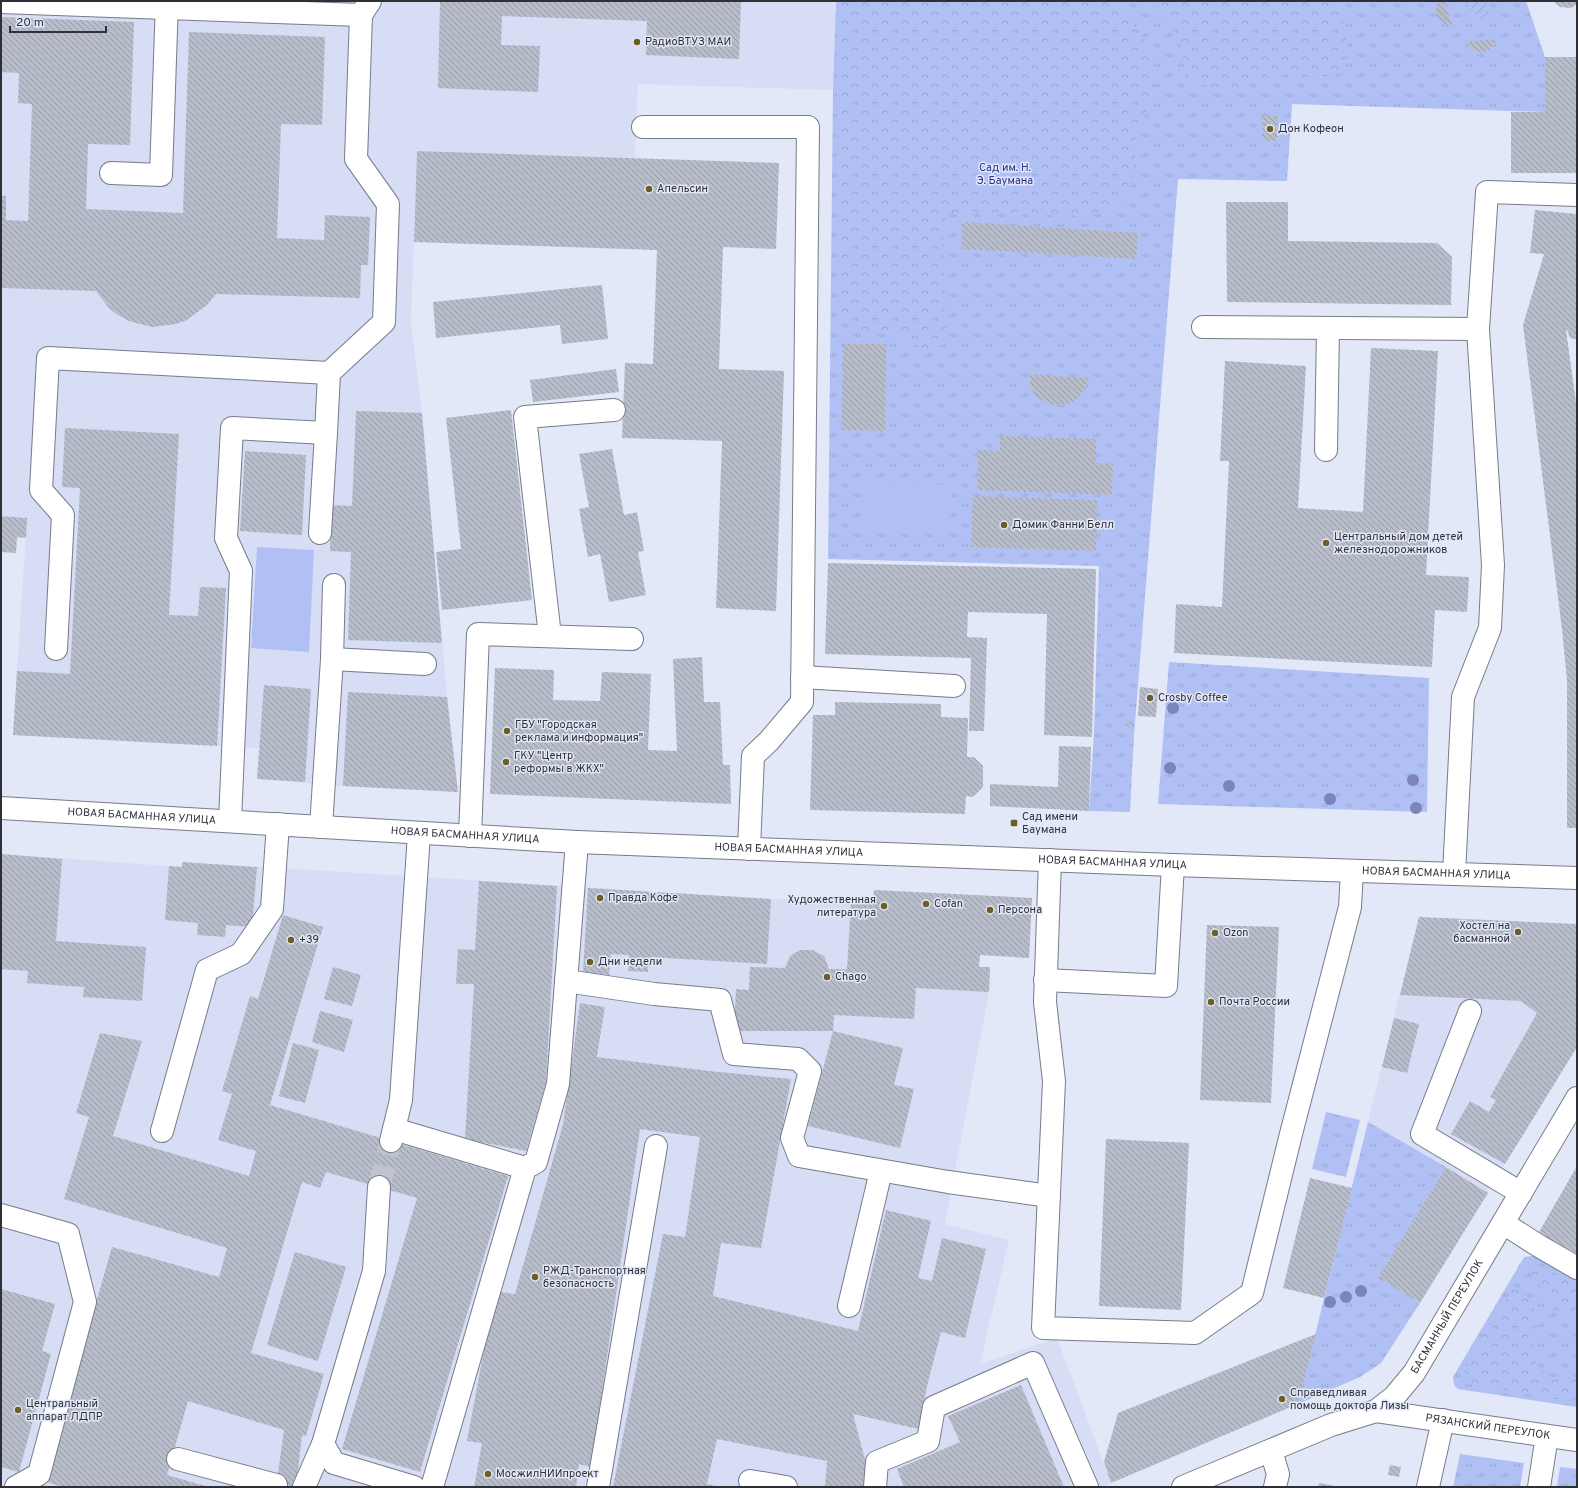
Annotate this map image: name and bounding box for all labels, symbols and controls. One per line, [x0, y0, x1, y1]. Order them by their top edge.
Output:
scale bar [10, 8, 106, 34]
text: 20 m [16, 15, 44, 31]
place label: РадиоВТУЗ МАИ [645, 35, 731, 49]
marker: РадиоВТУЗ МАИ [632, 37, 642, 47]
place label: Дон Кофеон [1278, 122, 1344, 136]
marker: Дон Кофеон [1265, 124, 1275, 134]
park label: Сад им. Н. Э. Баумана [977, 161, 1033, 188]
place label: Апельсин [657, 182, 708, 196]
marker: Апельсин [644, 184, 654, 194]
place label: Домик Фанни Белл [1012, 518, 1114, 532]
marker: Домик Фанни Белл [999, 520, 1009, 530]
place label: Центральный дом детей железнодорожников [1334, 530, 1463, 557]
marker: Центральный дом детей железнодорожников [1321, 538, 1331, 548]
place label: Crosby Coffee [1158, 691, 1228, 705]
marker: Crosby Coffee [1145, 693, 1155, 703]
place label: ГБУ "Городская реклама и информация" [515, 718, 643, 745]
marker: ГБУ "Городская реклама и информация" [502, 726, 512, 736]
place label: ГКУ "Центр реформы в ЖКХ" [514, 749, 604, 776]
marker: ГКУ "Центр реформы в ЖКХ" [501, 757, 511, 767]
street label: НОВАЯ БАСМАННАЯ УЛИЦА [67, 805, 217, 828]
place label: Сад имени Баумана [1022, 810, 1078, 837]
marker: Сад имени Баумана [1009, 818, 1019, 828]
street label: НОВАЯ БАСМАННАЯ УЛИЦА [390, 824, 540, 847]
street label: НОВАЯ БАСМАННАЯ УЛИЦА [714, 840, 864, 860]
street label: НОВАЯ БАСМАННАЯ УЛИЦА [1038, 853, 1187, 872]
street label: НОВАЯ БАСМАННАЯ УЛИЦА [1362, 864, 1511, 883]
place label: Правда Кофе [608, 891, 678, 905]
marker: Правда Кофе [595, 893, 605, 903]
place label: Художественная литература [787, 893, 876, 920]
place label: Cofan [934, 897, 963, 911]
marker: Cofan [921, 899, 931, 909]
marker: Художественная литература [879, 901, 889, 911]
place label: Персона [998, 903, 1042, 917]
marker: Персона [985, 905, 995, 915]
place label: Хостел на басманной [1453, 919, 1510, 946]
place label: Ozon [1223, 926, 1249, 940]
marker: Хостел на басманной [1513, 927, 1523, 937]
marker: Ozon [1210, 928, 1220, 938]
place label: +39 [299, 933, 319, 947]
marker: +39 [286, 935, 296, 945]
place label: Дни недели [598, 955, 662, 969]
marker: Дни недели [585, 957, 595, 967]
place label: Chago [835, 970, 867, 984]
marker: Chago [822, 972, 832, 982]
place label: Почта России [1219, 995, 1290, 1009]
marker: Почта России [1206, 997, 1216, 1007]
street label: БАСМАННЫЙ ПЕРЕУЛОК [1408, 1257, 1487, 1377]
place label: РЖД-Транспортная безопасность [543, 1264, 646, 1291]
marker: РЖД-Транспортная безопасность [530, 1272, 540, 1282]
place label: Справедливая помощь доктора Лизы [1290, 1386, 1409, 1413]
marker: Справедливая помощь доктора Лизы [1277, 1394, 1287, 1404]
place label: Центральный аппарат ЛДПР [26, 1397, 103, 1424]
marker: Центральный аппарат ЛДПР [13, 1405, 23, 1415]
street label: РЯЗАНСКИЙ ПЕРЕУЛОК [1424, 1411, 1551, 1443]
place label: МосжилНИИпроект [496, 1467, 599, 1481]
marker: МосжилНИИпроект [483, 1469, 493, 1479]

